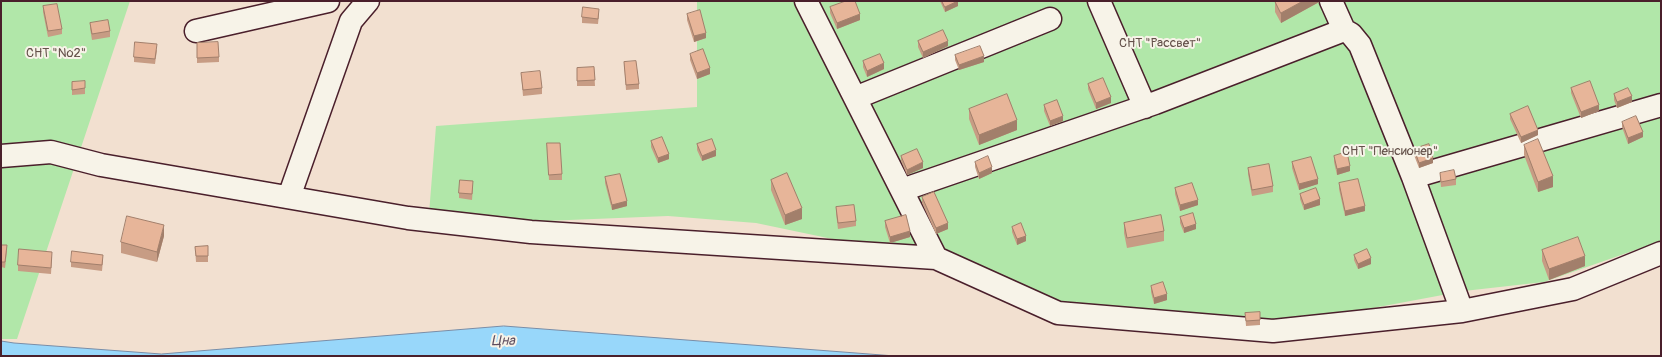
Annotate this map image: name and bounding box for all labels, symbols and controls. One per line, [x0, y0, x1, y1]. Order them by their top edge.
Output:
park label: СНТ "Рассвет" [1119, 36, 1201, 52]
park label: СНТ "№2" [26, 46, 86, 62]
park label: СНТ "Пенсионер" [1342, 144, 1438, 160]
water label: Цна [491, 333, 515, 349]

